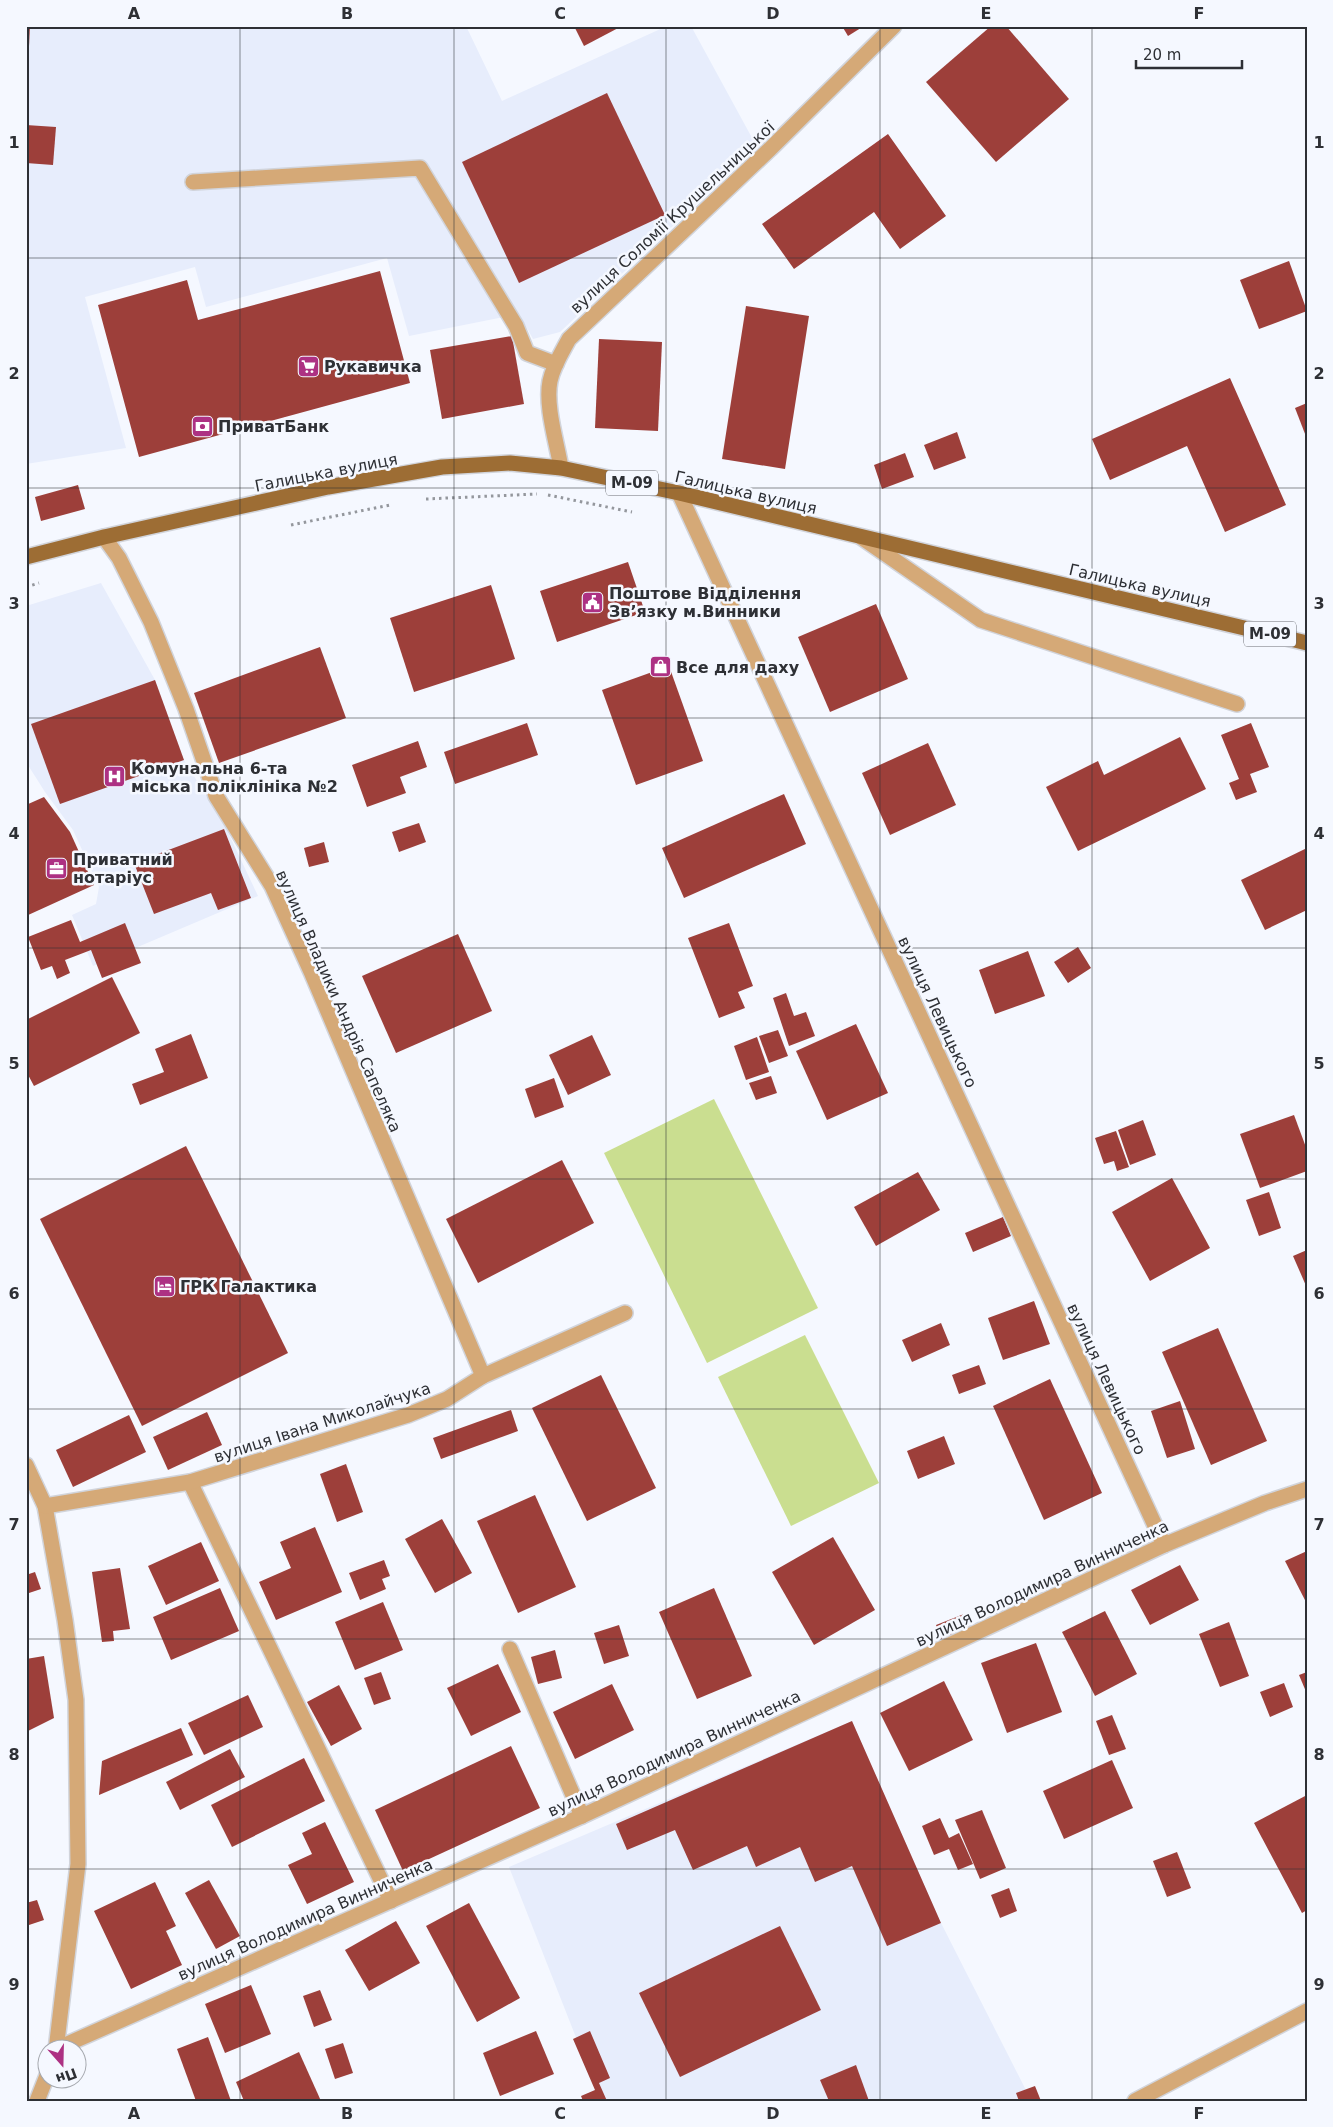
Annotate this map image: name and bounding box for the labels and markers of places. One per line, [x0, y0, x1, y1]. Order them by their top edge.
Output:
supermarket icon: Рукавичка [296, 354, 320, 378]
place label: Рукавичка [324, 357, 422, 376]
bank icon: ПриватБанк [190, 414, 214, 438]
place label: ПриватБанк [218, 417, 329, 436]
place label: Поштове Відділення Зв’язку м.Винники [609, 584, 801, 621]
public building icon: Поштове Відділення Зв’язку м.Винники [581, 590, 605, 614]
shop icon: Все для даху [648, 655, 672, 679]
place label: Все для даху [676, 658, 800, 677]
place label: Комунальна 6-та міська поліклініка №2 [131, 759, 338, 796]
hospital icon: Комунальна 6-та міська поліклініка №2 [103, 765, 127, 789]
place label: Приватний нотаріус [73, 850, 173, 887]
office icon: Приватний нотаріус [45, 856, 69, 880]
hotel icon: ГРК Галактика [152, 1274, 176, 1298]
place label: ГРК Галактика [180, 1277, 317, 1296]

